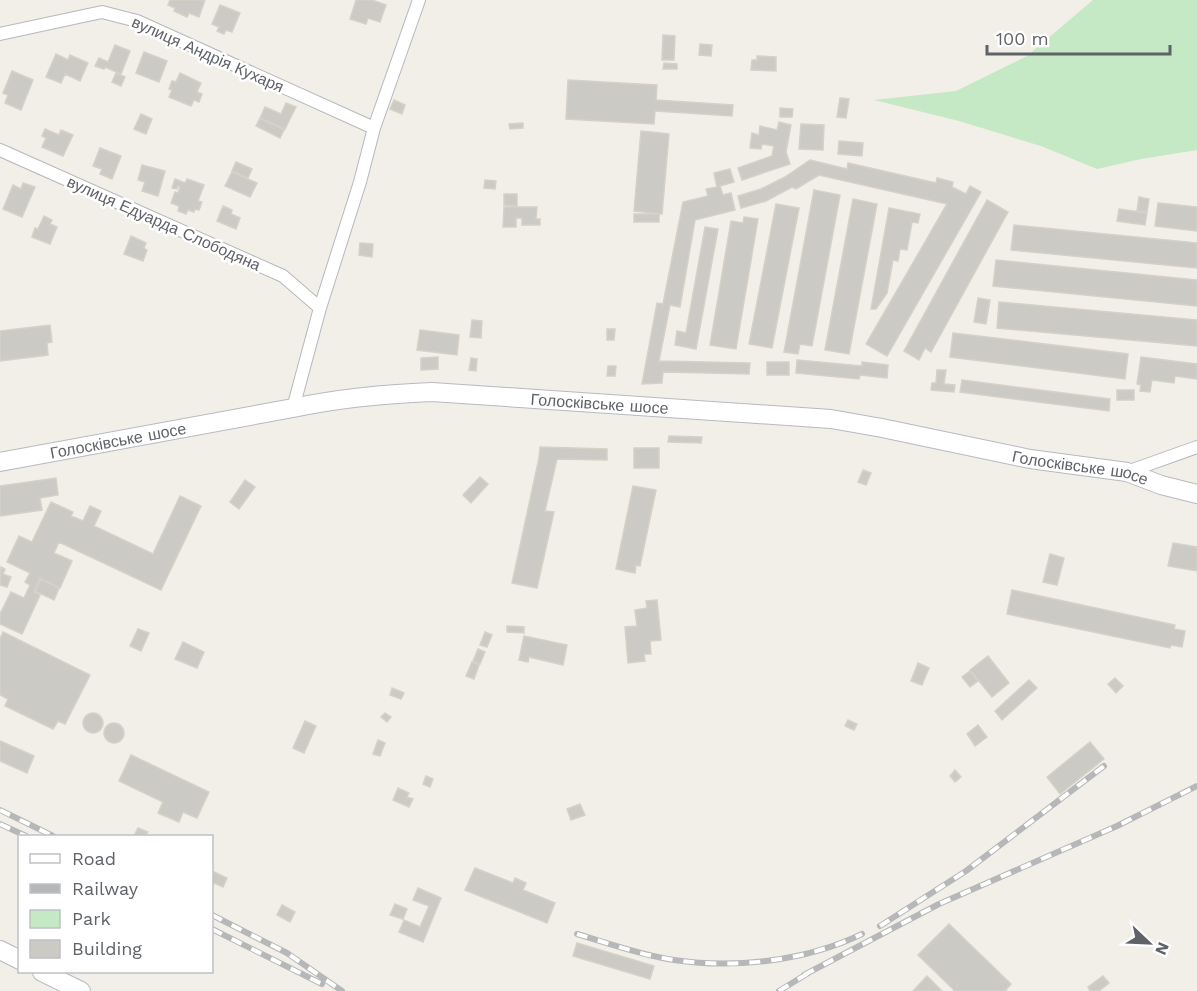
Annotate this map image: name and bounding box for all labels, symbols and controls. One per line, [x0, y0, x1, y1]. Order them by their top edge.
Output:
street label: вулиця Андрія Кухаря [129, 12, 287, 97]
scale bar [987, 18, 1170, 56]
text: 100 m [996, 28, 1049, 49]
street label: вулиця Едуарда Слободяна [64, 172, 264, 275]
street label: Голосківське шосе [530, 390, 669, 418]
street label: Голосківське шосе [49, 419, 188, 463]
street label: Голосківське шосе [1010, 447, 1151, 489]
legend [18, 835, 213, 973]
text: Road [72, 848, 116, 869]
text: Railway [72, 878, 139, 899]
text: Park [72, 908, 111, 929]
north arrow [1119, 913, 1179, 973]
text: Building [72, 938, 142, 959]
text: N [1151, 939, 1173, 958]

